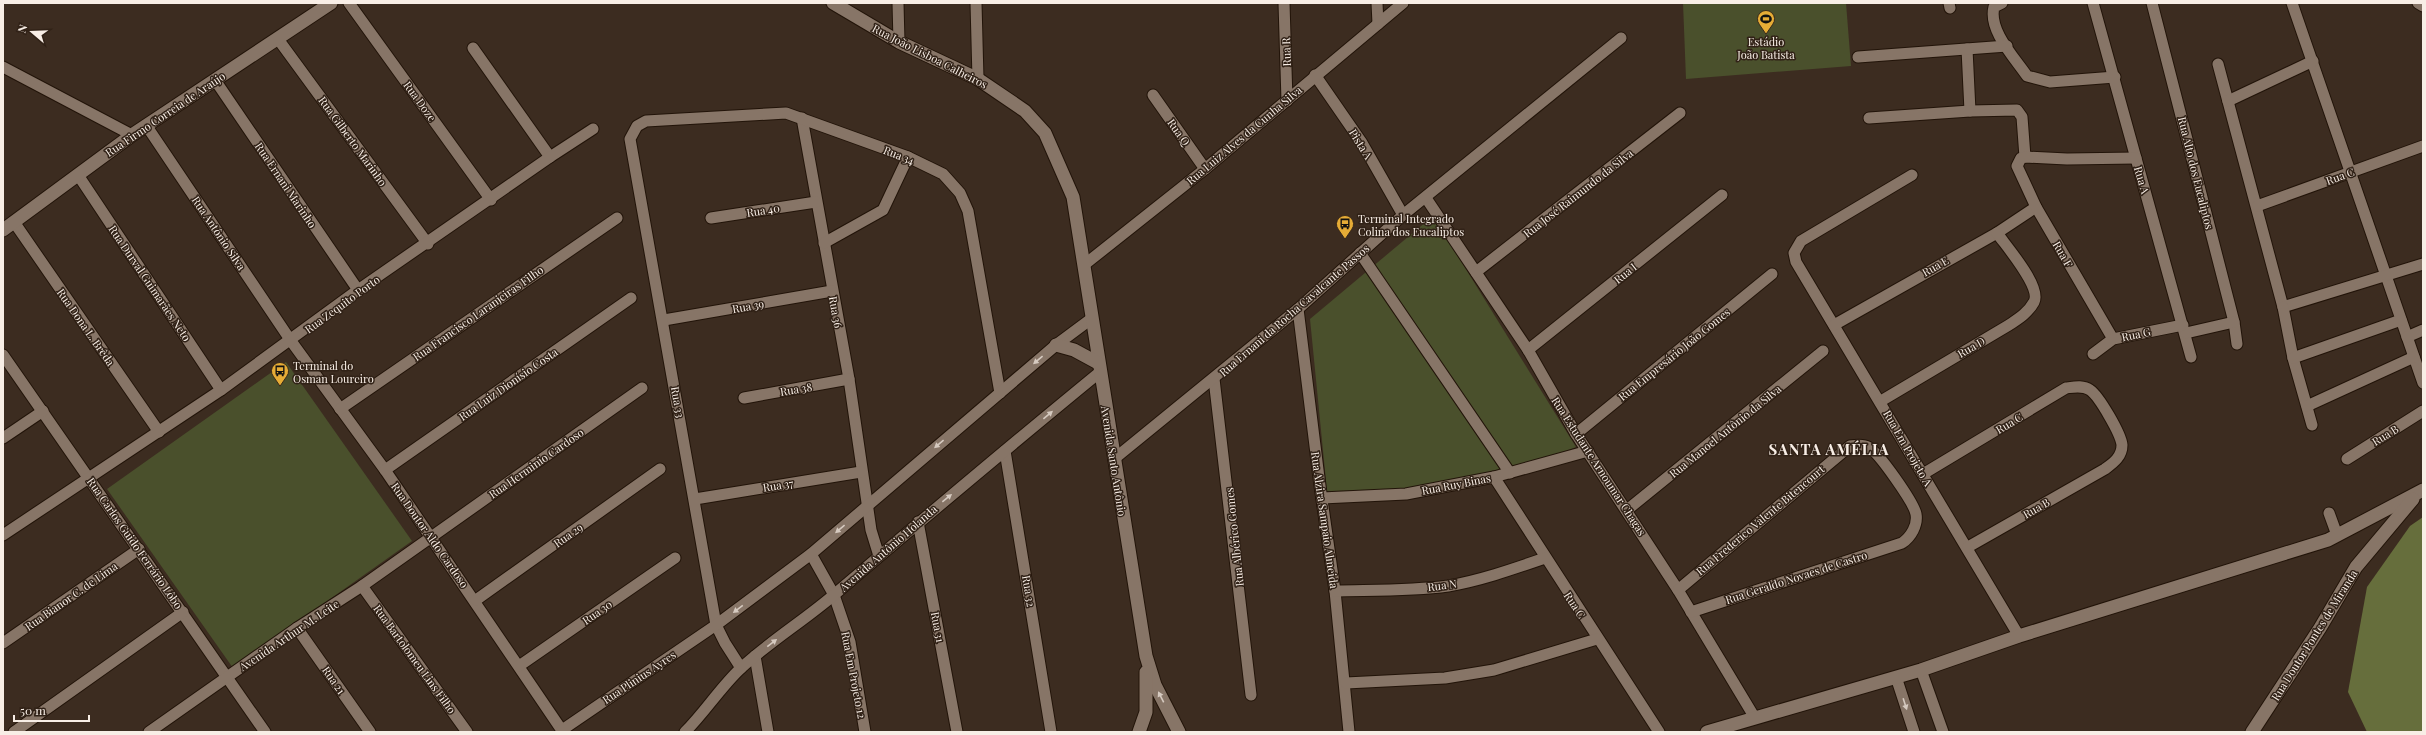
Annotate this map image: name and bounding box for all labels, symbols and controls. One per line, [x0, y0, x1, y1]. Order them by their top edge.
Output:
sports icon: Estádio João Batista [1756, 9, 1776, 34]
north arrow [12, 12, 52, 52]
street label: Rua João Lisboa Calheiros [870, 20, 990, 92]
text: N [14, 22, 30, 35]
place label: Estádio João Batista [1736, 34, 1795, 62]
street label: Rua R [1278, 37, 1294, 67]
street label: Rua Firmo Correia de Araújo [102, 68, 228, 160]
street label: Rua Doze [400, 78, 440, 125]
street label: Rua Luiz Alves da Cunha Silva [1183, 82, 1305, 188]
street label: Rua Gilberto Marinho [315, 93, 391, 189]
street label: Rua Alto dos Eucaliptos [2175, 115, 2217, 231]
street label: Rua Q [1164, 116, 1194, 149]
street label: Pista A [1346, 126, 1376, 162]
street label: Rua Ernani Marinho [252, 139, 320, 231]
street label: Rua 34 [881, 142, 917, 168]
street label: Rua José Raimundo da Silva [1520, 145, 1636, 241]
street label: Rua A [2131, 164, 2153, 196]
street label: Rua C [2324, 164, 2356, 188]
street label: Rua Antônio Silva [189, 193, 250, 273]
street label: Rua 40 [745, 200, 781, 220]
place label: Terminal Integrado Colina dos Eucaliptos [1358, 211, 1464, 239]
bus stop icon: Terminal Integrado Colina dos Eucaliptos [1335, 214, 1355, 239]
street label: Rua Durval Guimarães Neto [106, 222, 194, 344]
street label: Rua F [2050, 238, 2076, 270]
street label: Rua Ernani da Rocha Cavalcante Passos [1216, 241, 1372, 379]
street label: Rua E [1919, 252, 1951, 280]
street label: Rua I [1610, 259, 1640, 287]
street label: Rua Francisco Laranjeiras Filho [410, 262, 546, 364]
street label: Rua Zequito Porto [301, 272, 383, 336]
street label: Rua Dona L. Brêda [54, 285, 119, 369]
street label: Rua 36 [826, 295, 846, 329]
street label: Rua 39 [731, 296, 766, 316]
street label: Rua Empresário João Gomes [1615, 304, 1733, 404]
street label: Rua G [2120, 324, 2152, 344]
street label: Rua D [1954, 333, 1988, 361]
street label: Rua Luiz Dionísio Costa [456, 344, 561, 424]
one-way arrow [1033, 356, 1044, 365]
place label: Terminal do Osman Loureiro [293, 358, 374, 386]
bus stop icon: Terminal do Osman Loureiro [270, 361, 290, 386]
street label: Rua 38 [779, 379, 813, 399]
street label: Rua Manoel Antônio da Silva [1666, 381, 1784, 481]
street label: Rua 33 [668, 385, 688, 419]
street label: Rua Estudante Arnoumar Chagas [1548, 394, 1650, 538]
street label: Avenida Santo Antônio [1098, 404, 1130, 517]
street label: Rua Em Projeto A [1880, 407, 1936, 489]
street label: Rua C [1993, 409, 2025, 437]
one-way arrow [1042, 411, 1053, 420]
street label: Rua B [2369, 421, 2401, 449]
street label: Rua Herminio Cardoso [485, 424, 587, 502]
district label: SANTA AMÉLIA [1768, 439, 1890, 459]
one-way arrow [934, 440, 945, 449]
street label: Rua Alzira Sampaio Almeida [1308, 451, 1342, 590]
street label: Rua Frederico Valente Bitencourt [1693, 462, 1828, 578]
street label: Rua Ruy Binas [1420, 470, 1492, 498]
street label: Rua Carlos Guido Ferrário Lôbo [84, 474, 186, 612]
street label: Rua 37 [762, 475, 795, 495]
street label: Rua Doutor Aldo Cardoso [388, 479, 472, 591]
street label: Rua Albérico Gomes [1221, 487, 1247, 587]
one-way arrow [942, 494, 953, 502]
street label: Rua B [2020, 494, 2052, 522]
street label: Avenida Antônio Holanda [835, 501, 940, 595]
street label: Rua 29 [550, 519, 586, 550]
one-way arrow [835, 524, 845, 533]
street label: Rua Geraldo Novaes de Castro [1723, 547, 1869, 607]
street label: Rua Bianor C. de Lima [22, 558, 121, 634]
street label: Rua Doutor Pontes de Miranda [2267, 566, 2361, 703]
street label: Rua 32 [1019, 574, 1039, 608]
street label: Rua N [1427, 576, 1458, 594]
street label: Rua C [1561, 589, 1589, 621]
street label: Avenida Arthur M. Leite [235, 596, 342, 675]
street label: Rua 30 [579, 596, 615, 628]
street label: Rua Bartolomeu Lins Filho [370, 602, 460, 716]
one-way arrow [732, 605, 743, 613]
street label: Rua 31 [928, 611, 948, 643]
street label: Rua Em Projeto 12 [838, 630, 870, 720]
one-way arrow [766, 639, 777, 647]
street label: Rua Plinius Ayres [599, 647, 679, 707]
street label: Rua 21 [319, 663, 349, 697]
one-way arrow [1158, 692, 1164, 703]
scale bar [14, 697, 89, 723]
one-way arrow [1902, 698, 1908, 710]
text: 50 m [20, 702, 46, 718]

